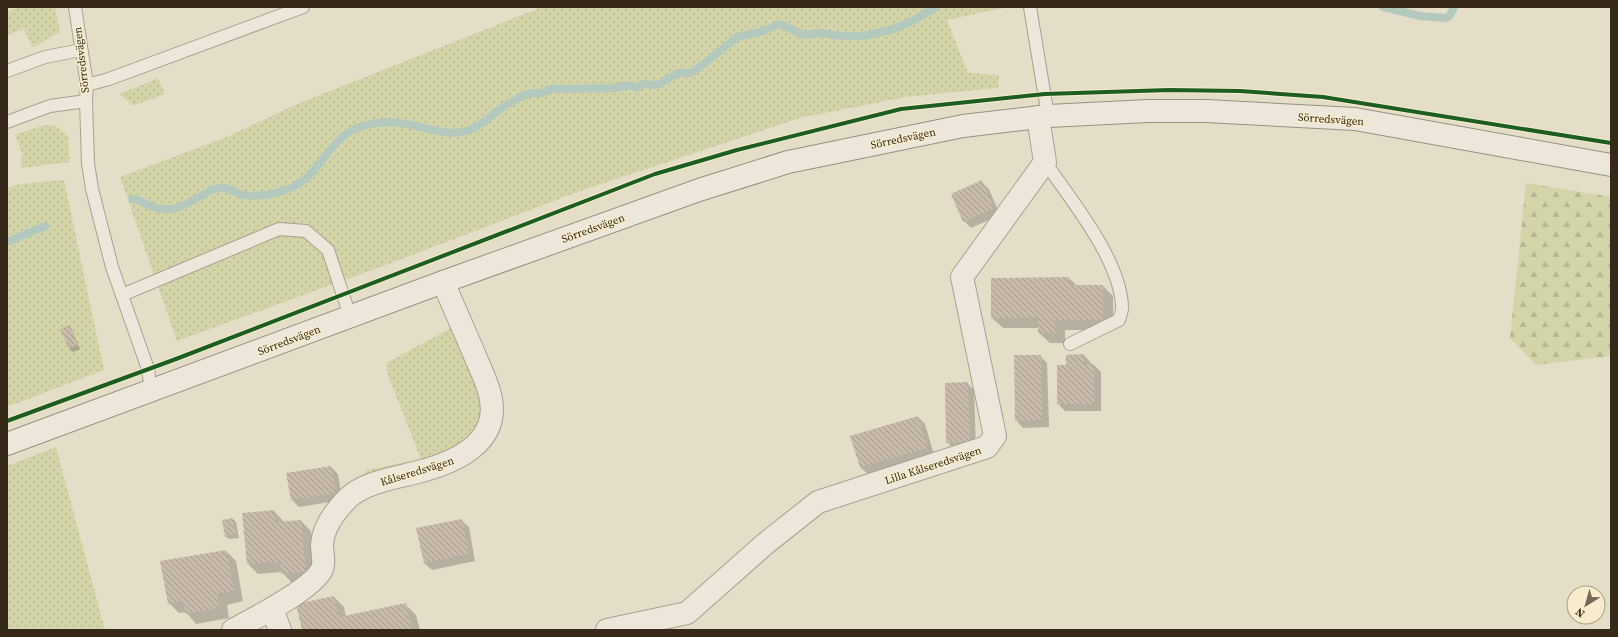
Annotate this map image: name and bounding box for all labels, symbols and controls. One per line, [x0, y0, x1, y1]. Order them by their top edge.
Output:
street label: Sörredsvägen [70, 26, 93, 94]
street label: Sörredsvägen [1297, 110, 1365, 129]
street label: Sörredsvägen [869, 124, 937, 153]
street label: Sörredsvägen [559, 210, 627, 247]
street label: Sörredsvägen [256, 321, 323, 359]
street label: Lilla Kålseredsvägen [883, 443, 984, 488]
street label: Kålseredsvägen [378, 453, 456, 490]
north arrow [1566, 585, 1606, 625]
text: N [1573, 604, 1588, 621]

